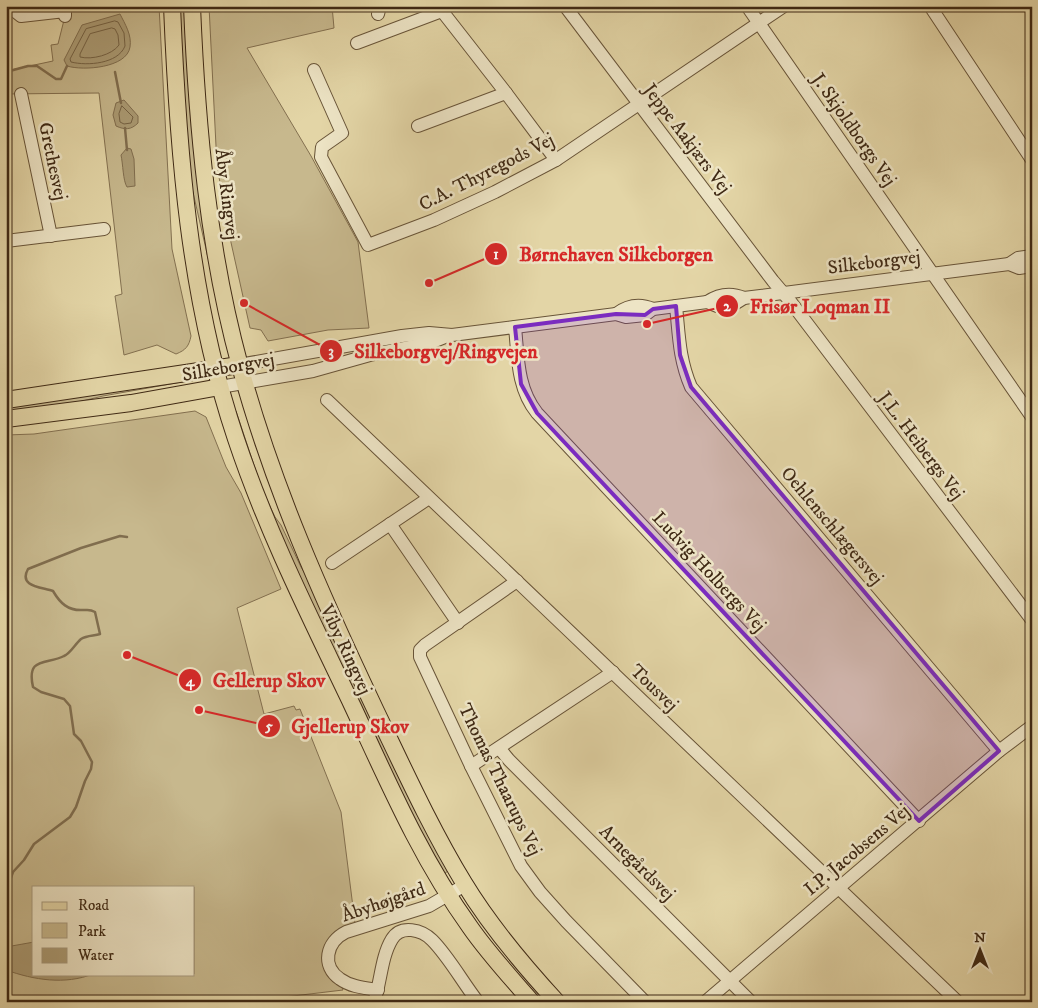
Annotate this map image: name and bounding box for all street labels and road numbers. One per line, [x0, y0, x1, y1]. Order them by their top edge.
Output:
street label: J. Skjoldborgs Vej [805, 67, 901, 191]
street label: Jeppe Aakjærs Vej [637, 78, 736, 199]
street label: Grethesvej [33, 120, 72, 202]
street label: C.A. Thyregods Vej [415, 128, 558, 216]
street label: Åby Ringvej [209, 147, 246, 241]
street label: Silkeborgvej [826, 245, 922, 280]
street label: Silkeborgvej [180, 348, 276, 387]
street label: J.L. Heibergs Vej [871, 386, 969, 504]
street label: Oehlenschlægersvej [776, 462, 888, 590]
street label: Ludvig Holbergs Vej [647, 507, 771, 637]
street label: Viby Ringvej [314, 600, 377, 698]
street label: Tousvej [625, 660, 683, 716]
street label: Thomas Thaarups Vej [453, 700, 546, 860]
street label: I.P. Jacobsens Vej [800, 799, 914, 901]
street label: Arnegårdsvej [594, 820, 680, 906]
street label: Åbyhøjgård [338, 875, 429, 928]

